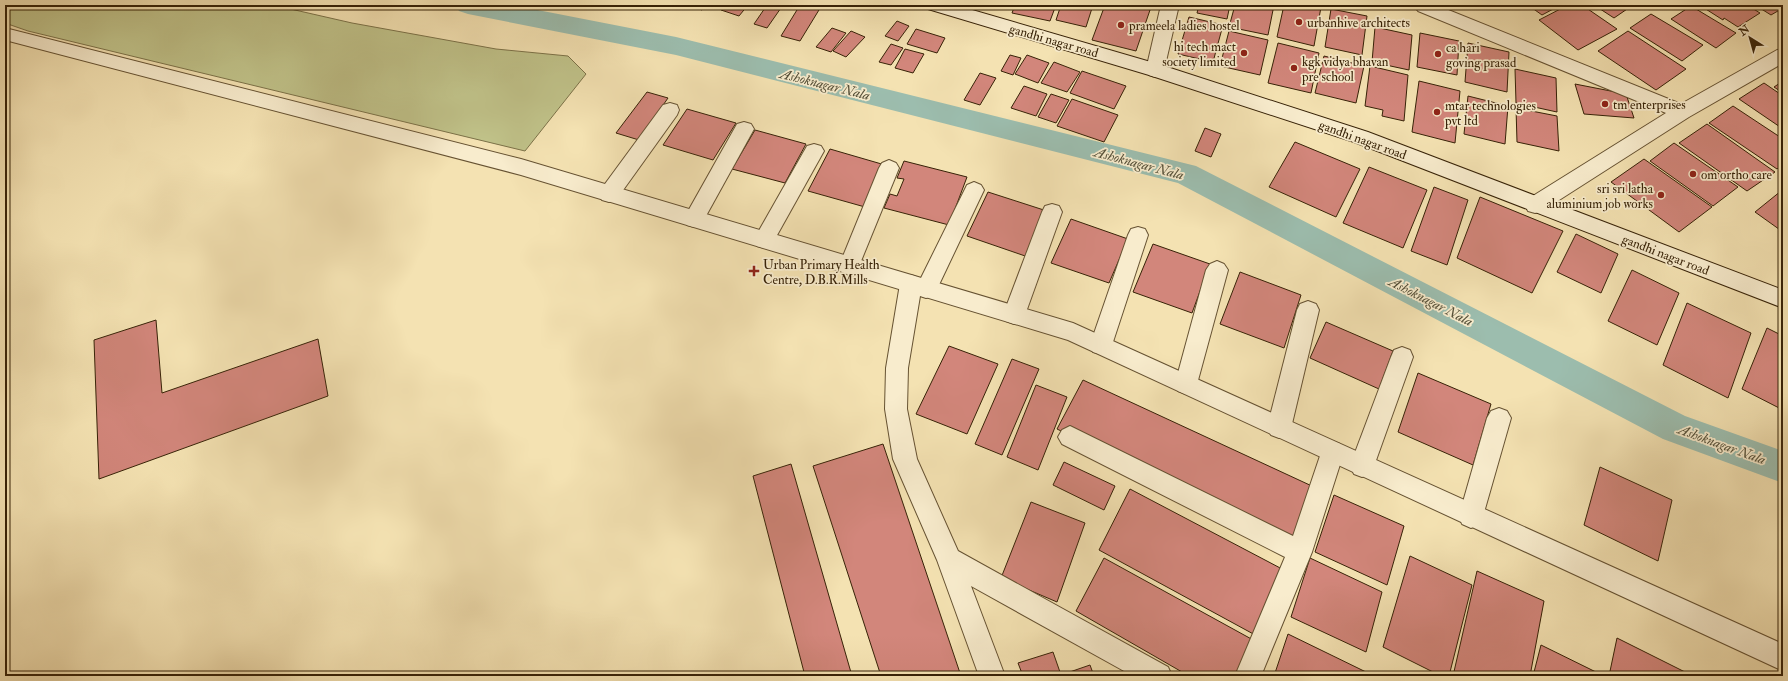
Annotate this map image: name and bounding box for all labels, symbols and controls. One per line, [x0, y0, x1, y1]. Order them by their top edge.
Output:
place label: urbanhive architects [1307, 15, 1411, 31]
marker: urbanhive architects [1294, 17, 1304, 27]
place label: prameela ladies hostel [1128, 18, 1240, 35]
north arrow [1730, 18, 1770, 58]
marker: prameela ladies hostel [1116, 20, 1126, 30]
street label: gandhi nagar road [1007, 21, 1101, 61]
text: N [1736, 22, 1753, 39]
place label: hi tech mact society limited [1162, 39, 1237, 71]
place label: ca hari goving prasad [1446, 40, 1517, 72]
marker: hi tech mact society limited [1239, 48, 1249, 58]
marker: ca hari goving prasad [1433, 49, 1443, 59]
place label: kgk vidya bhavan pre school [1301, 54, 1389, 86]
marker: kgk vidya bhavan pre school [1289, 63, 1299, 73]
water label: Ashoknagar Nala [776, 65, 872, 104]
place label: tm enterprises [1613, 97, 1686, 114]
place label: mtar technologies pvt ltd [1444, 98, 1536, 130]
marker: tm enterprises [1600, 99, 1610, 109]
marker: mtar technologies pvt ltd [1432, 107, 1442, 117]
street label: gandhi nagar road [1317, 117, 1409, 163]
water label: Ashoknagar Nala [1090, 143, 1186, 184]
place label: om ortho care [1701, 167, 1773, 183]
marker: om ortho care [1688, 169, 1698, 179]
place label: sri sri latha aluminium job works [1546, 181, 1654, 212]
marker: sri sri latha aluminium job works [1656, 190, 1666, 200]
street label: gandhi nagar road [1620, 231, 1712, 279]
place label: Urban Primary Health Centre, D.B.R.Mills [763, 257, 880, 288]
marker: Urban Primary Health Centre, D.B.R.Mills [748, 265, 760, 277]
water label: Ashoknagar Nala [1384, 272, 1476, 330]
water label: Ashoknagar Nala [1674, 420, 1769, 468]

